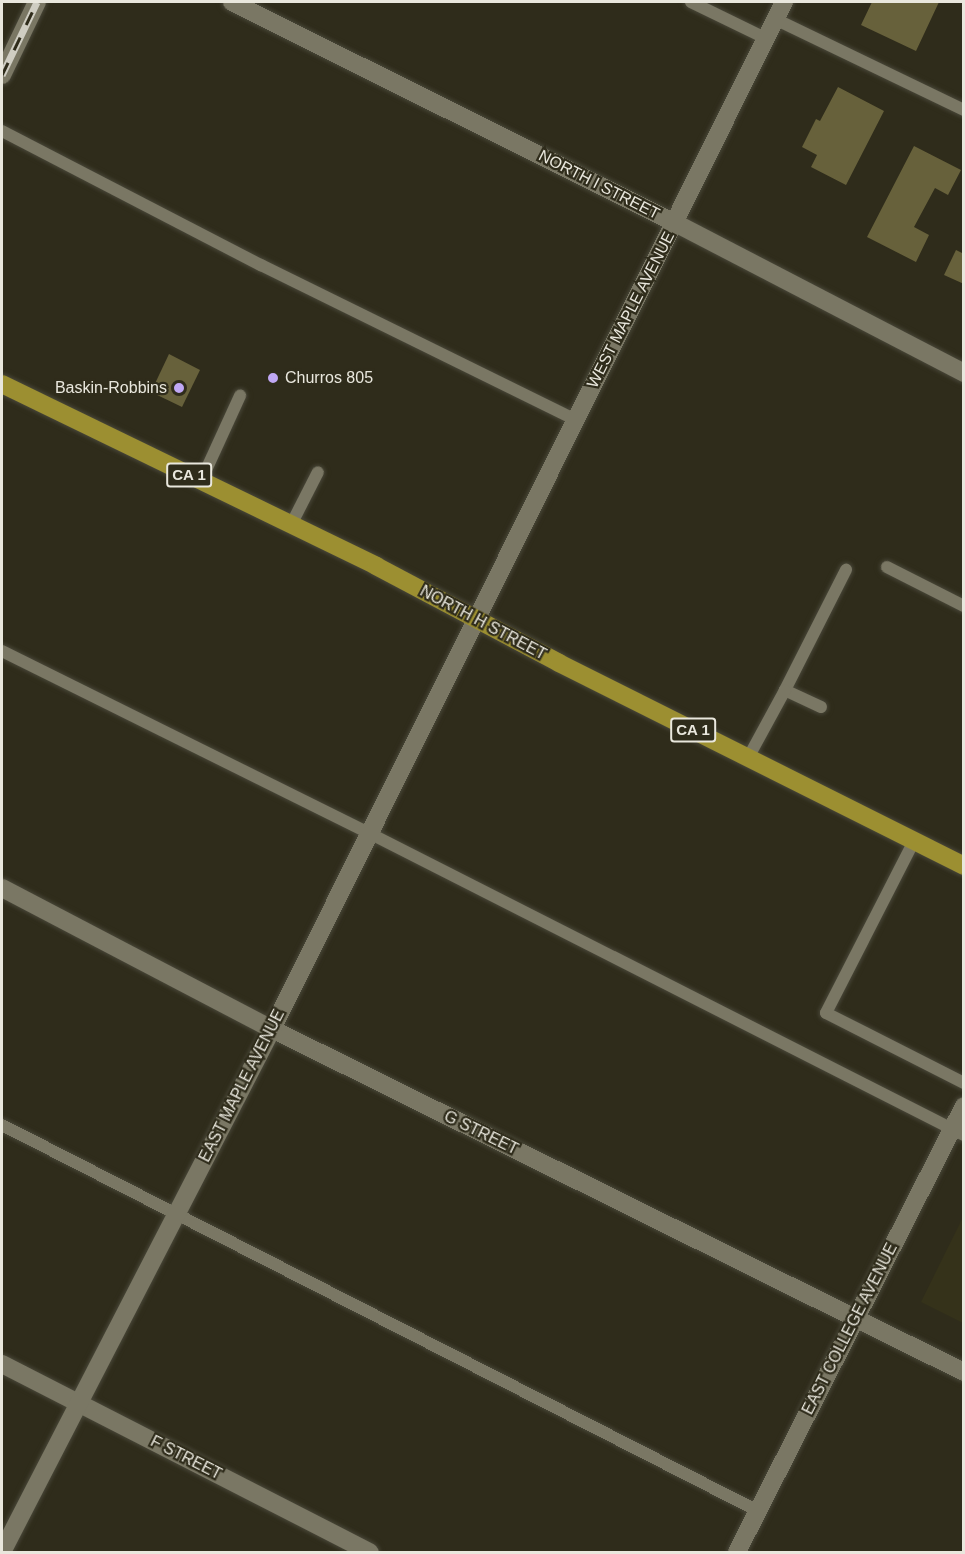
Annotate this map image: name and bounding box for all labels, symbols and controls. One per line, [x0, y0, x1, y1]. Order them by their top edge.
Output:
street label: NORTH I STREET [535, 146, 663, 224]
street label: WEST MAPLE AVENUE [583, 228, 679, 392]
place label: Churros 805 [285, 368, 373, 388]
marker: Churros 805 [266, 371, 280, 385]
place label: Baskin-Robbins [55, 378, 167, 398]
marker: Baskin-Robbins [172, 381, 186, 395]
road number: CA 1 [165, 463, 213, 487]
street label: NORTH H STREET [417, 582, 549, 664]
road number: CA 1 [669, 718, 717, 742]
street label: EAST MAPLE AVENUE [195, 1006, 289, 1166]
street label: G STREET [441, 1107, 521, 1159]
street label: EAST COLLEGE AVENUE [798, 1240, 902, 1418]
street label: F STREET [147, 1432, 225, 1484]

